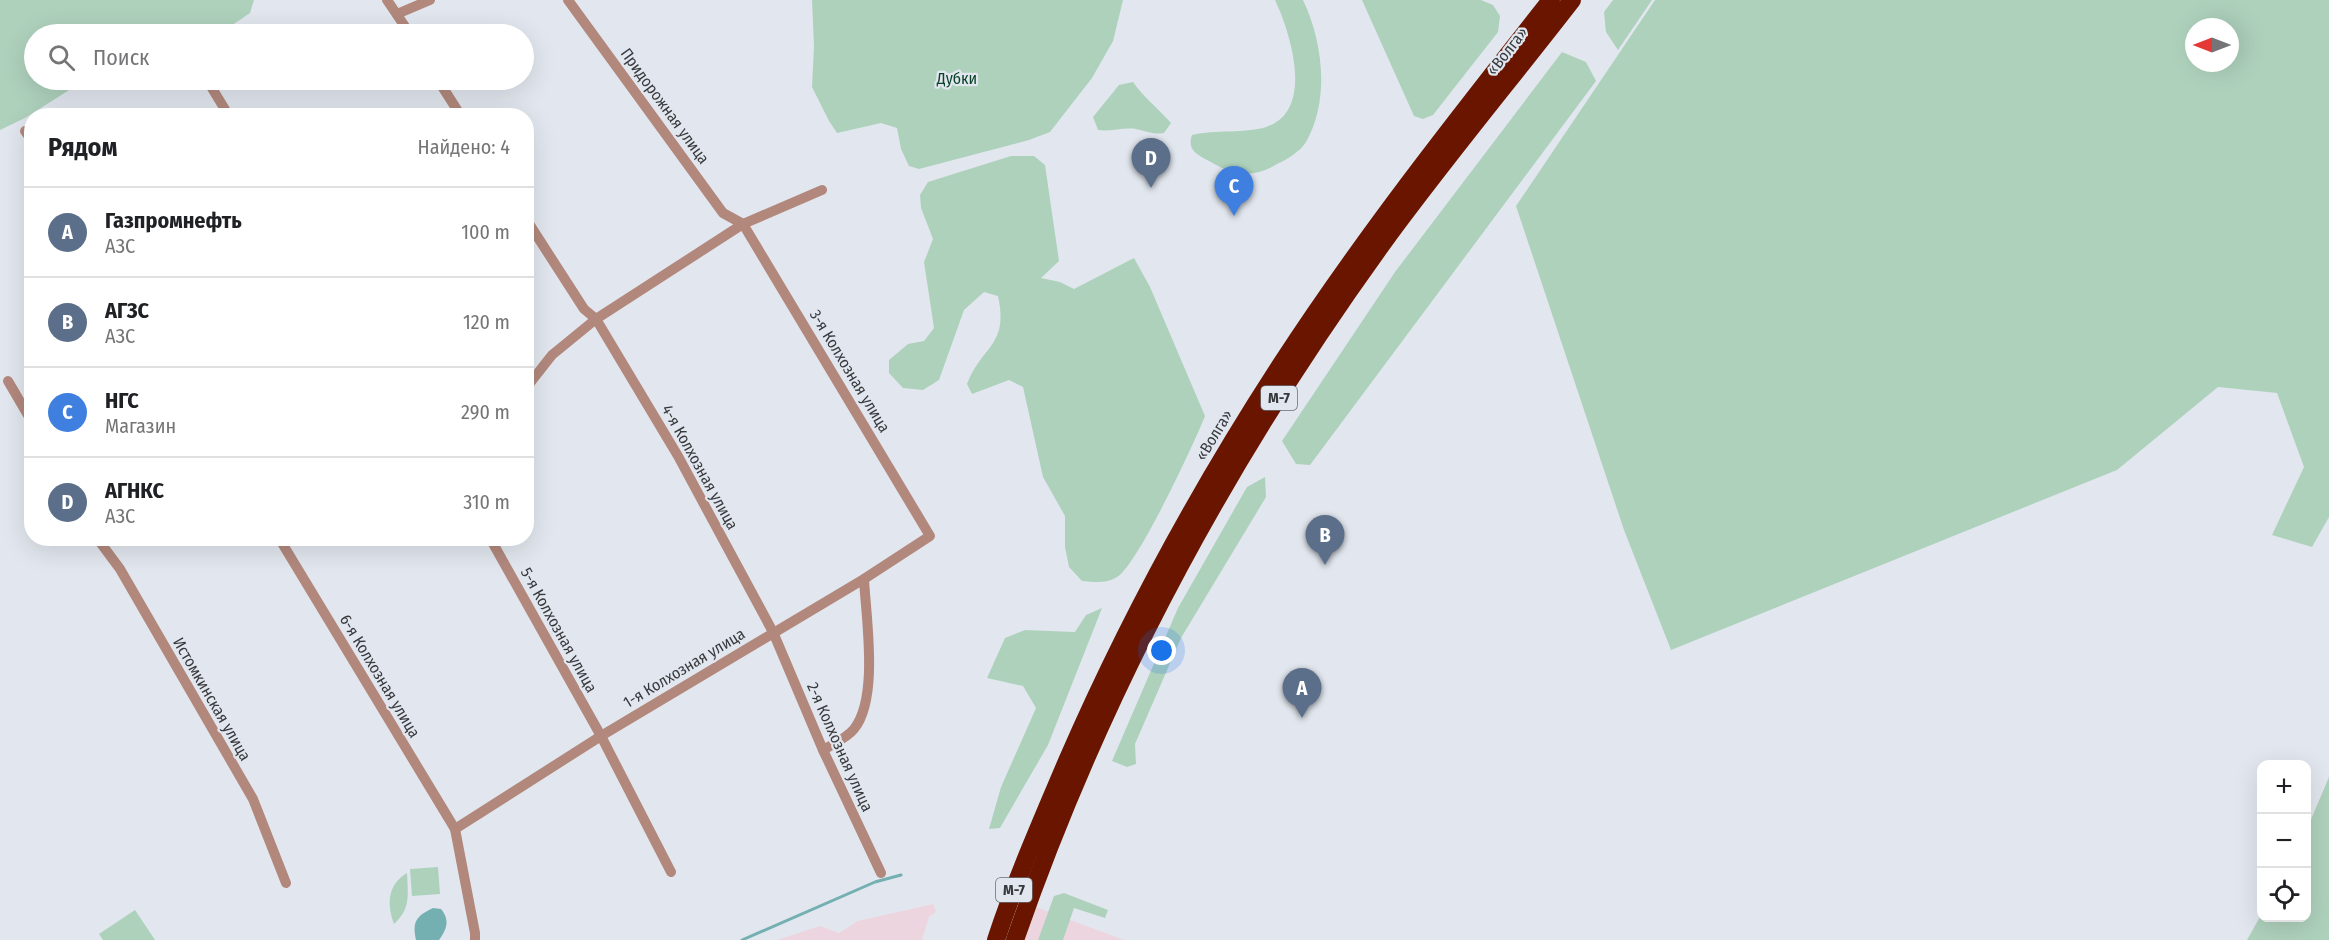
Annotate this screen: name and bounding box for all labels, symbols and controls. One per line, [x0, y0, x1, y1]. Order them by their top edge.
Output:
north arrow [2185, 18, 2239, 72]
street label: «Волга» [1482, 23, 1532, 79]
search box [24, 24, 534, 90]
icon: search [45, 41, 78, 74]
text: Поиск [93, 44, 149, 71]
street label: Придорожная улица [617, 44, 713, 168]
park label: Дубки [936, 69, 977, 88]
text: Рядом [48, 132, 117, 163]
text: Найдено: 4 [418, 135, 510, 159]
pin: D [1132, 138, 1170, 188]
pin: C [1214, 166, 1254, 216]
text: Газпромнефть [105, 207, 242, 234]
text: A [62, 220, 73, 244]
text: 100 m [461, 220, 510, 244]
text: АЗС [105, 234, 135, 258]
text: АГЗС [105, 297, 149, 324]
street label: 3-я Колхозная улица [806, 306, 894, 436]
text: B [62, 310, 73, 334]
text: 120 m [463, 310, 510, 334]
text: АЗС [105, 324, 135, 348]
road number: М-7 [1261, 386, 1297, 410]
text: НГС [105, 387, 139, 414]
text: C [62, 400, 73, 424]
text: 290 m [461, 400, 510, 424]
street label: 4-я Колхозная улица [658, 401, 742, 533]
street label: «Волга» [1191, 406, 1237, 464]
text: Магазин [105, 414, 176, 438]
text: АГНКС [105, 477, 164, 504]
text: D [62, 490, 73, 514]
text: 310 m [463, 490, 510, 514]
text: АЗС [105, 504, 135, 528]
pin: B [1306, 516, 1344, 565]
street label: 5-я Колхозная улица [517, 564, 601, 696]
street label: 6-я Колхозная улица [336, 611, 424, 741]
street label: 1-я Колхозная улица [620, 624, 748, 712]
street label: Истомкинская улица [169, 634, 255, 764]
your location [1147, 636, 1176, 665]
pin: A [1282, 668, 1322, 718]
street label: 2-я Колхозная улица [803, 679, 877, 815]
map controls [2257, 760, 2311, 922]
button: + [2257, 760, 2311, 814]
button: − [2257, 814, 2311, 868]
button: locate [2257, 868, 2311, 922]
road number: М-7 [996, 878, 1032, 902]

